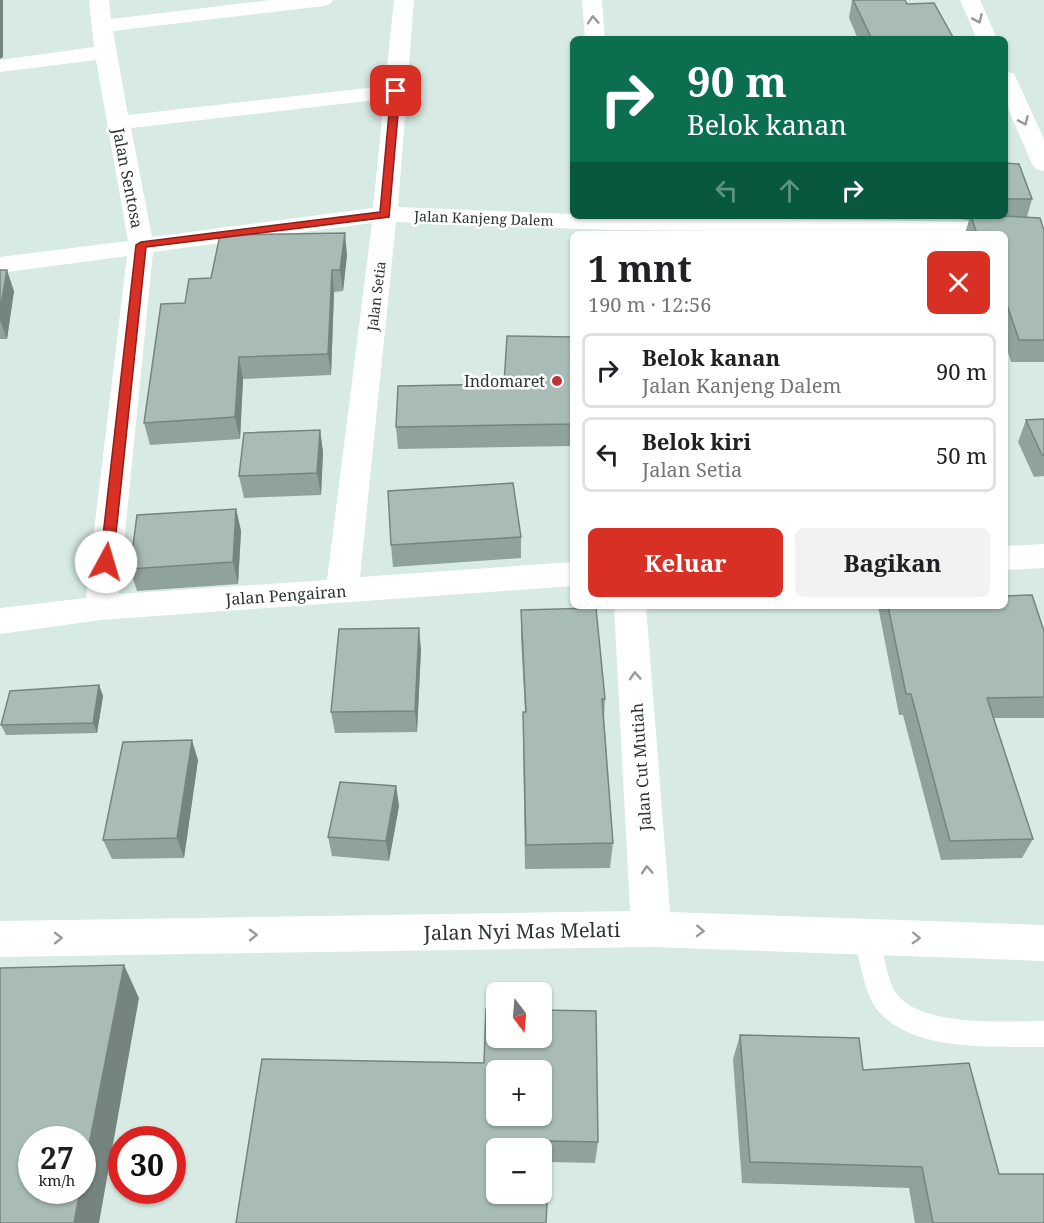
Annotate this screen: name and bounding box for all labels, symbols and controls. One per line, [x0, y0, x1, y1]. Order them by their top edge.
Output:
one-way arrow [971, 13, 983, 24]
one-way arrow [587, 15, 600, 24]
text: 90 m [687, 52, 787, 109]
icon: right [588, 60, 666, 138]
pin [370, 65, 421, 116]
icon: arrive [379, 74, 412, 107]
text: Belok kanan [687, 106, 847, 143]
one-way arrow [1017, 115, 1029, 126]
street label: Jalan Sentosa [107, 125, 149, 230]
icon: left [710, 174, 743, 207]
icon: ahead [773, 174, 806, 207]
icon: right [836, 174, 869, 207]
street label: Jalan Kanjeng Dalem [413, 206, 554, 230]
text: 1 mnt [588, 244, 692, 293]
button: close [927, 251, 990, 314]
street label: Jalan Setia [362, 260, 390, 333]
text: 190 m · 12:56 [588, 291, 711, 318]
text: Belok kanan [642, 342, 780, 372]
icon: right [591, 354, 624, 387]
text: 90 m [936, 356, 987, 386]
place label: Indomaret [464, 370, 545, 392]
text: Jalan Kanjeng Dalem [642, 372, 841, 399]
marker: Indomaret [550, 374, 564, 388]
text: Belok kiri [642, 426, 751, 456]
icon: left [591, 438, 624, 471]
text: 50 m [936, 440, 987, 470]
text: Jalan Setia [642, 456, 742, 483]
button: Keluar [588, 528, 783, 597]
button: Bagikan [795, 528, 990, 597]
position arrow [74, 530, 138, 594]
street label: Jalan Pengairan [224, 580, 347, 610]
one-way arrow [629, 671, 642, 680]
street label: Jalan Cut Mutiah [626, 702, 657, 833]
one-way arrow [641, 866, 654, 875]
street label: Jalan Nyi Mas Melati [422, 916, 621, 946]
one-way arrow [696, 924, 705, 937]
one-way arrow [249, 929, 258, 941]
one-way arrow [54, 932, 63, 945]
one-way arrow [912, 932, 921, 945]
north arrow [486, 982, 552, 1048]
map controls [486, 982, 552, 1204]
button: + [486, 1060, 552, 1126]
speed limit sign: 30 [108, 1126, 186, 1204]
text: 27 [40, 1137, 74, 1178]
button: − [486, 1138, 552, 1204]
text: km/h [39, 1170, 75, 1190]

